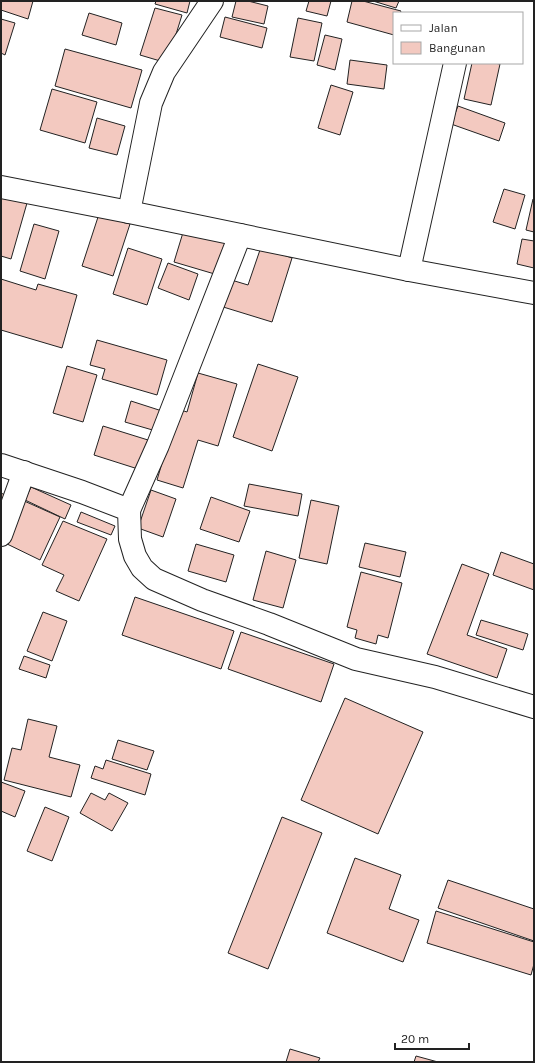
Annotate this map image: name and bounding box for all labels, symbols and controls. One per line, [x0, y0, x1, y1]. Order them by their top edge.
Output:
legend [393, 12, 523, 64]
text: Jalan [429, 21, 458, 35]
text: Bangunan [429, 41, 485, 55]
scale bar [395, 1025, 469, 1051]
text: 20 m [401, 1032, 429, 1046]

